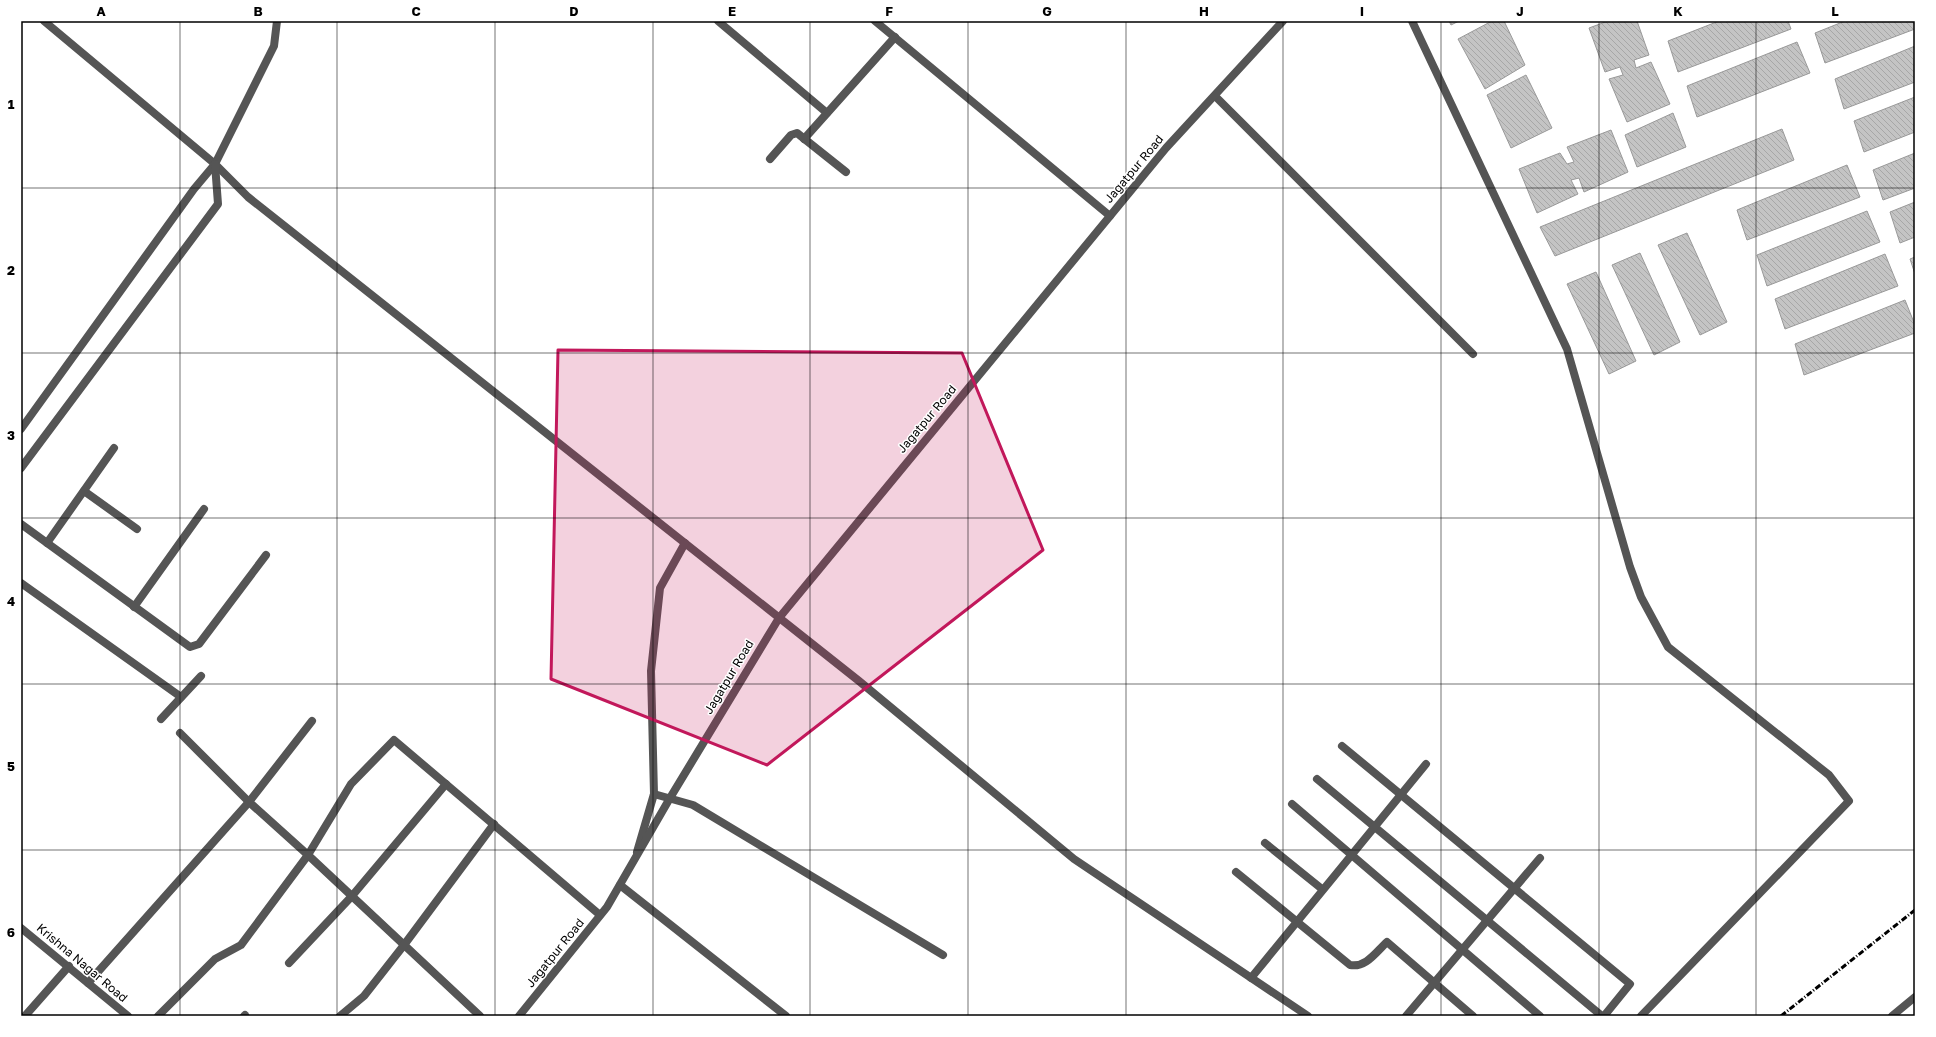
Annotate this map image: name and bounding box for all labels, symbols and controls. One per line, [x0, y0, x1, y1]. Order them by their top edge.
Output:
text: A [96, 3, 106, 19]
text: B [253, 3, 263, 19]
text: C [411, 3, 421, 19]
text: D [569, 3, 579, 19]
text: E [728, 3, 736, 19]
text: F [885, 3, 893, 19]
text: G [1042, 3, 1052, 19]
text: H [1199, 3, 1209, 19]
text: I [1360, 3, 1364, 19]
text: J [1516, 3, 1524, 19]
text: K [1673, 3, 1683, 19]
text: L [1831, 3, 1839, 19]
text: 1 [8, 96, 15, 112]
street label: Jagatpur Road [1101, 132, 1166, 206]
text: 2 [7, 262, 15, 278]
street label: Jagatpur Road [894, 382, 959, 456]
text: 3 [7, 427, 15, 443]
text: 4 [7, 593, 15, 609]
street label: Jagatpur Road [701, 637, 757, 717]
text: 5 [7, 758, 15, 774]
street label: Jagatpur Road [522, 915, 587, 990]
street label: Krishna Nagar Road [34, 920, 131, 1005]
text: 6 [7, 924, 15, 940]

